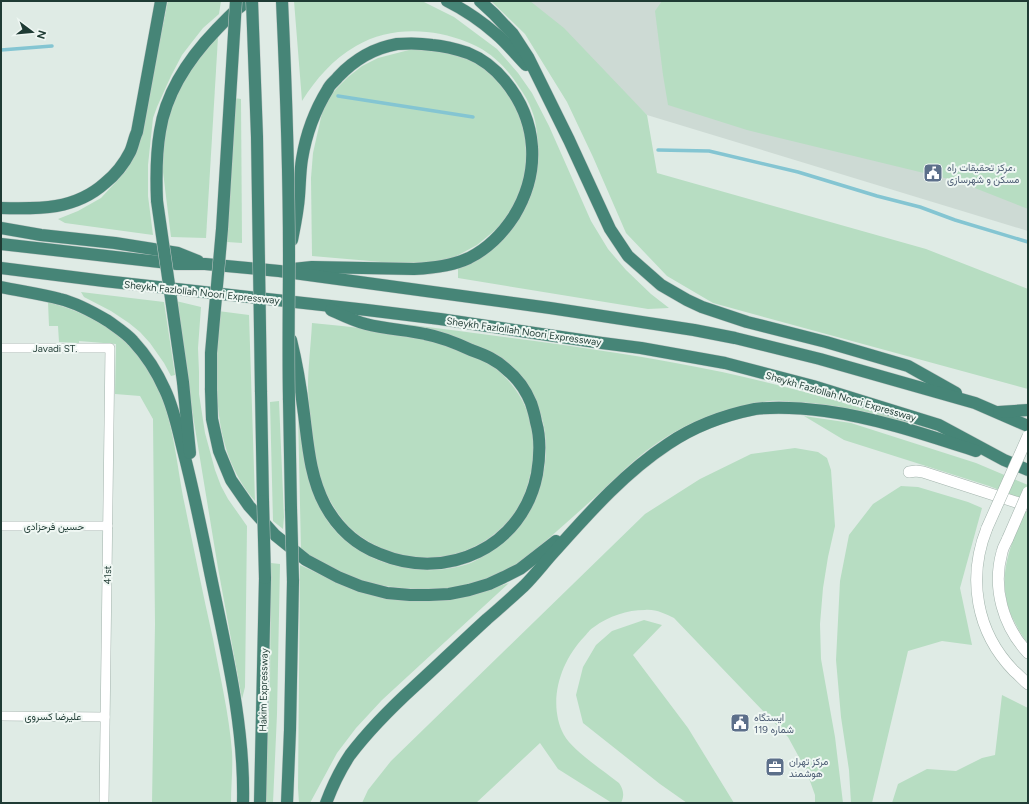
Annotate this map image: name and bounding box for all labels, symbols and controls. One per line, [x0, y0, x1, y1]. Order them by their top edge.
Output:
north arrow [12, 12, 52, 52]
text: N [34, 29, 49, 41]
place label: مرکز تحقیقات راه، مسکن و شهرسازی [947, 161, 1019, 186]
public building icon: مرکز تحقیقات راه، مسکن و شهرسازی [922, 162, 944, 184]
street label: Sheykh Fazlollah Noori Expressway [123, 278, 281, 307]
street label: Sheykh Fazlollah Noori Expressway [446, 314, 603, 349]
street label: Javadi ST. [33, 342, 77, 355]
street label: Sheykh Fazlollah Noori Expressway [764, 369, 919, 424]
street label: حسین فرحزادی [24, 520, 85, 533]
street label: 41st [101, 565, 114, 585]
street label: Hakim Expressway [256, 647, 271, 732]
street label: علیرضا کسروی [25, 710, 82, 723]
place label: ایستگاه شماره 119 [754, 711, 794, 736]
public building icon: ایستگاه شماره 119 [729, 712, 751, 734]
place label: مرکز تهران هوشمند [789, 755, 828, 780]
office icon: مرکز تهران هوشمند [764, 756, 786, 778]

